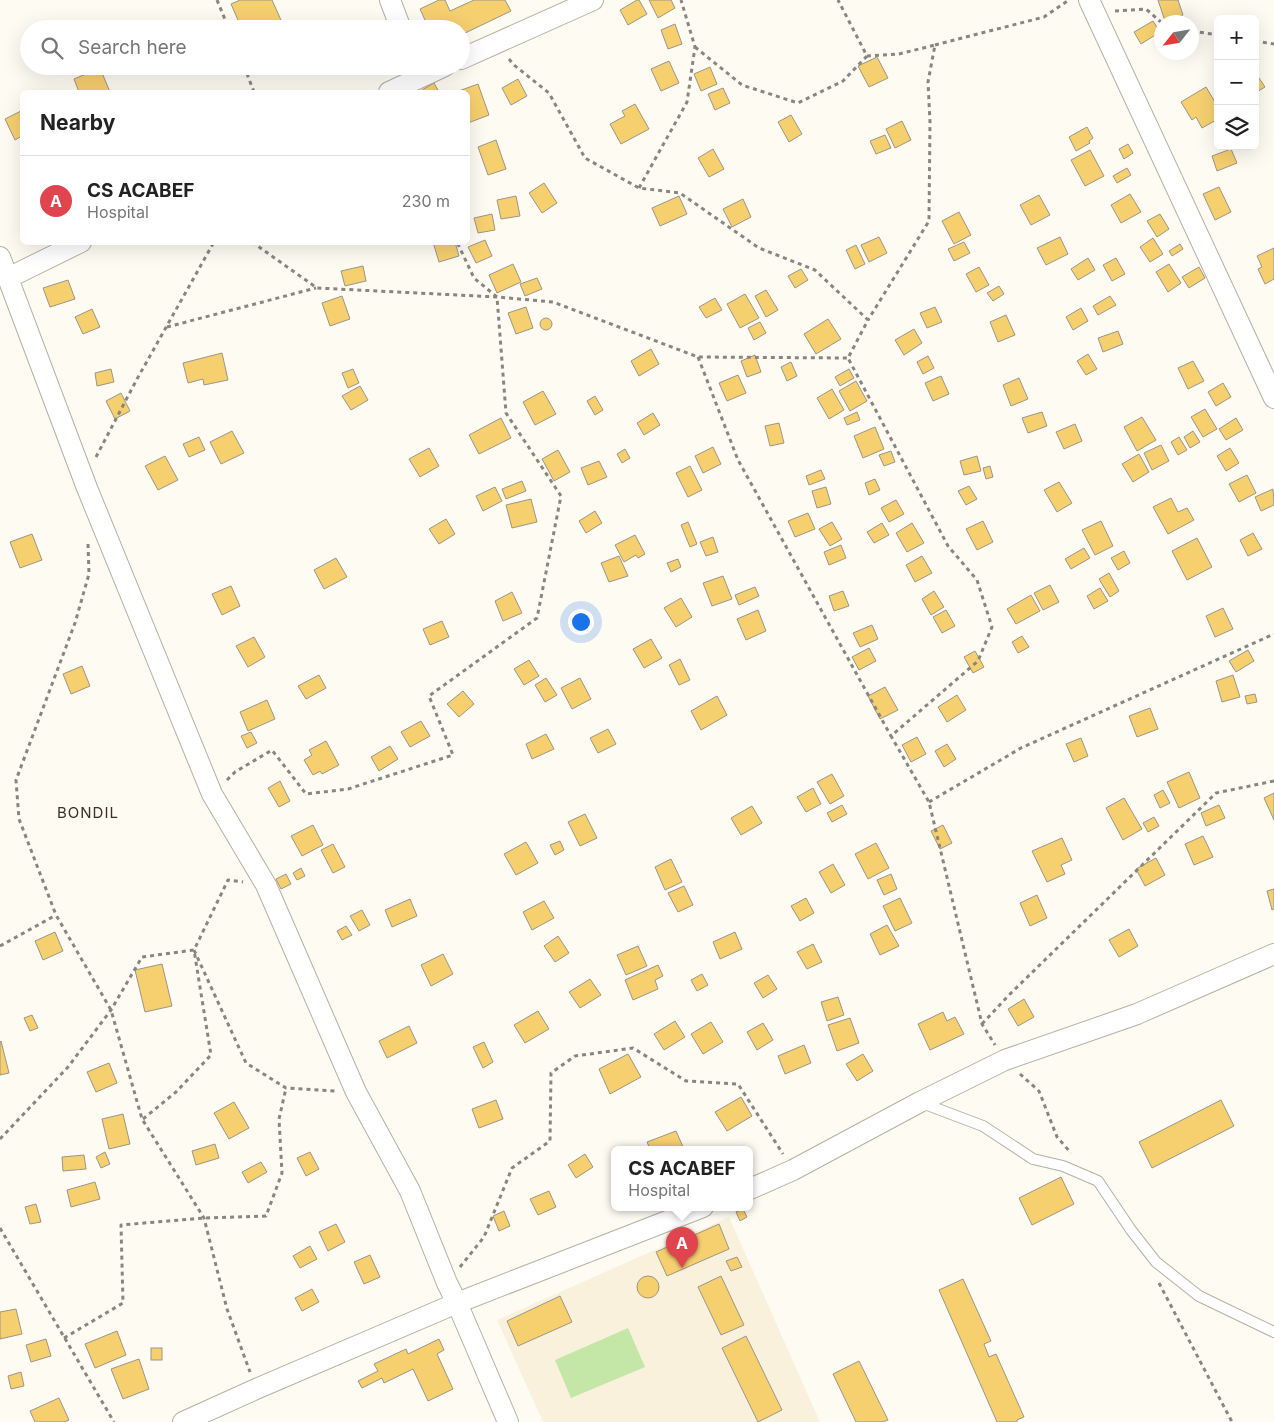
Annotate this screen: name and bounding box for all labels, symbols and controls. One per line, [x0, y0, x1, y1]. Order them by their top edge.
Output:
north arrow [1154, 15, 1199, 60]
map controls [1214, 15, 1259, 150]
button: + [1214, 15, 1259, 60]
search box [20, 20, 470, 75]
icon: search [38, 34, 66, 62]
text: Search here [78, 36, 187, 59]
button: − [1214, 60, 1259, 105]
button: layers [1214, 105, 1259, 150]
text: Nearby [40, 110, 115, 135]
text: CS ACABEF [87, 179, 194, 202]
text: A [50, 191, 62, 211]
text: 230 m [402, 191, 450, 211]
text: Hospital [87, 202, 149, 222]
your location [568, 609, 594, 635]
district label: BONDIL [57, 803, 119, 822]
popup [611, 1146, 753, 1211]
text: CS ACABEF [628, 1157, 736, 1180]
text: Hospital [628, 1180, 690, 1200]
pin: A [666, 1227, 698, 1268]

